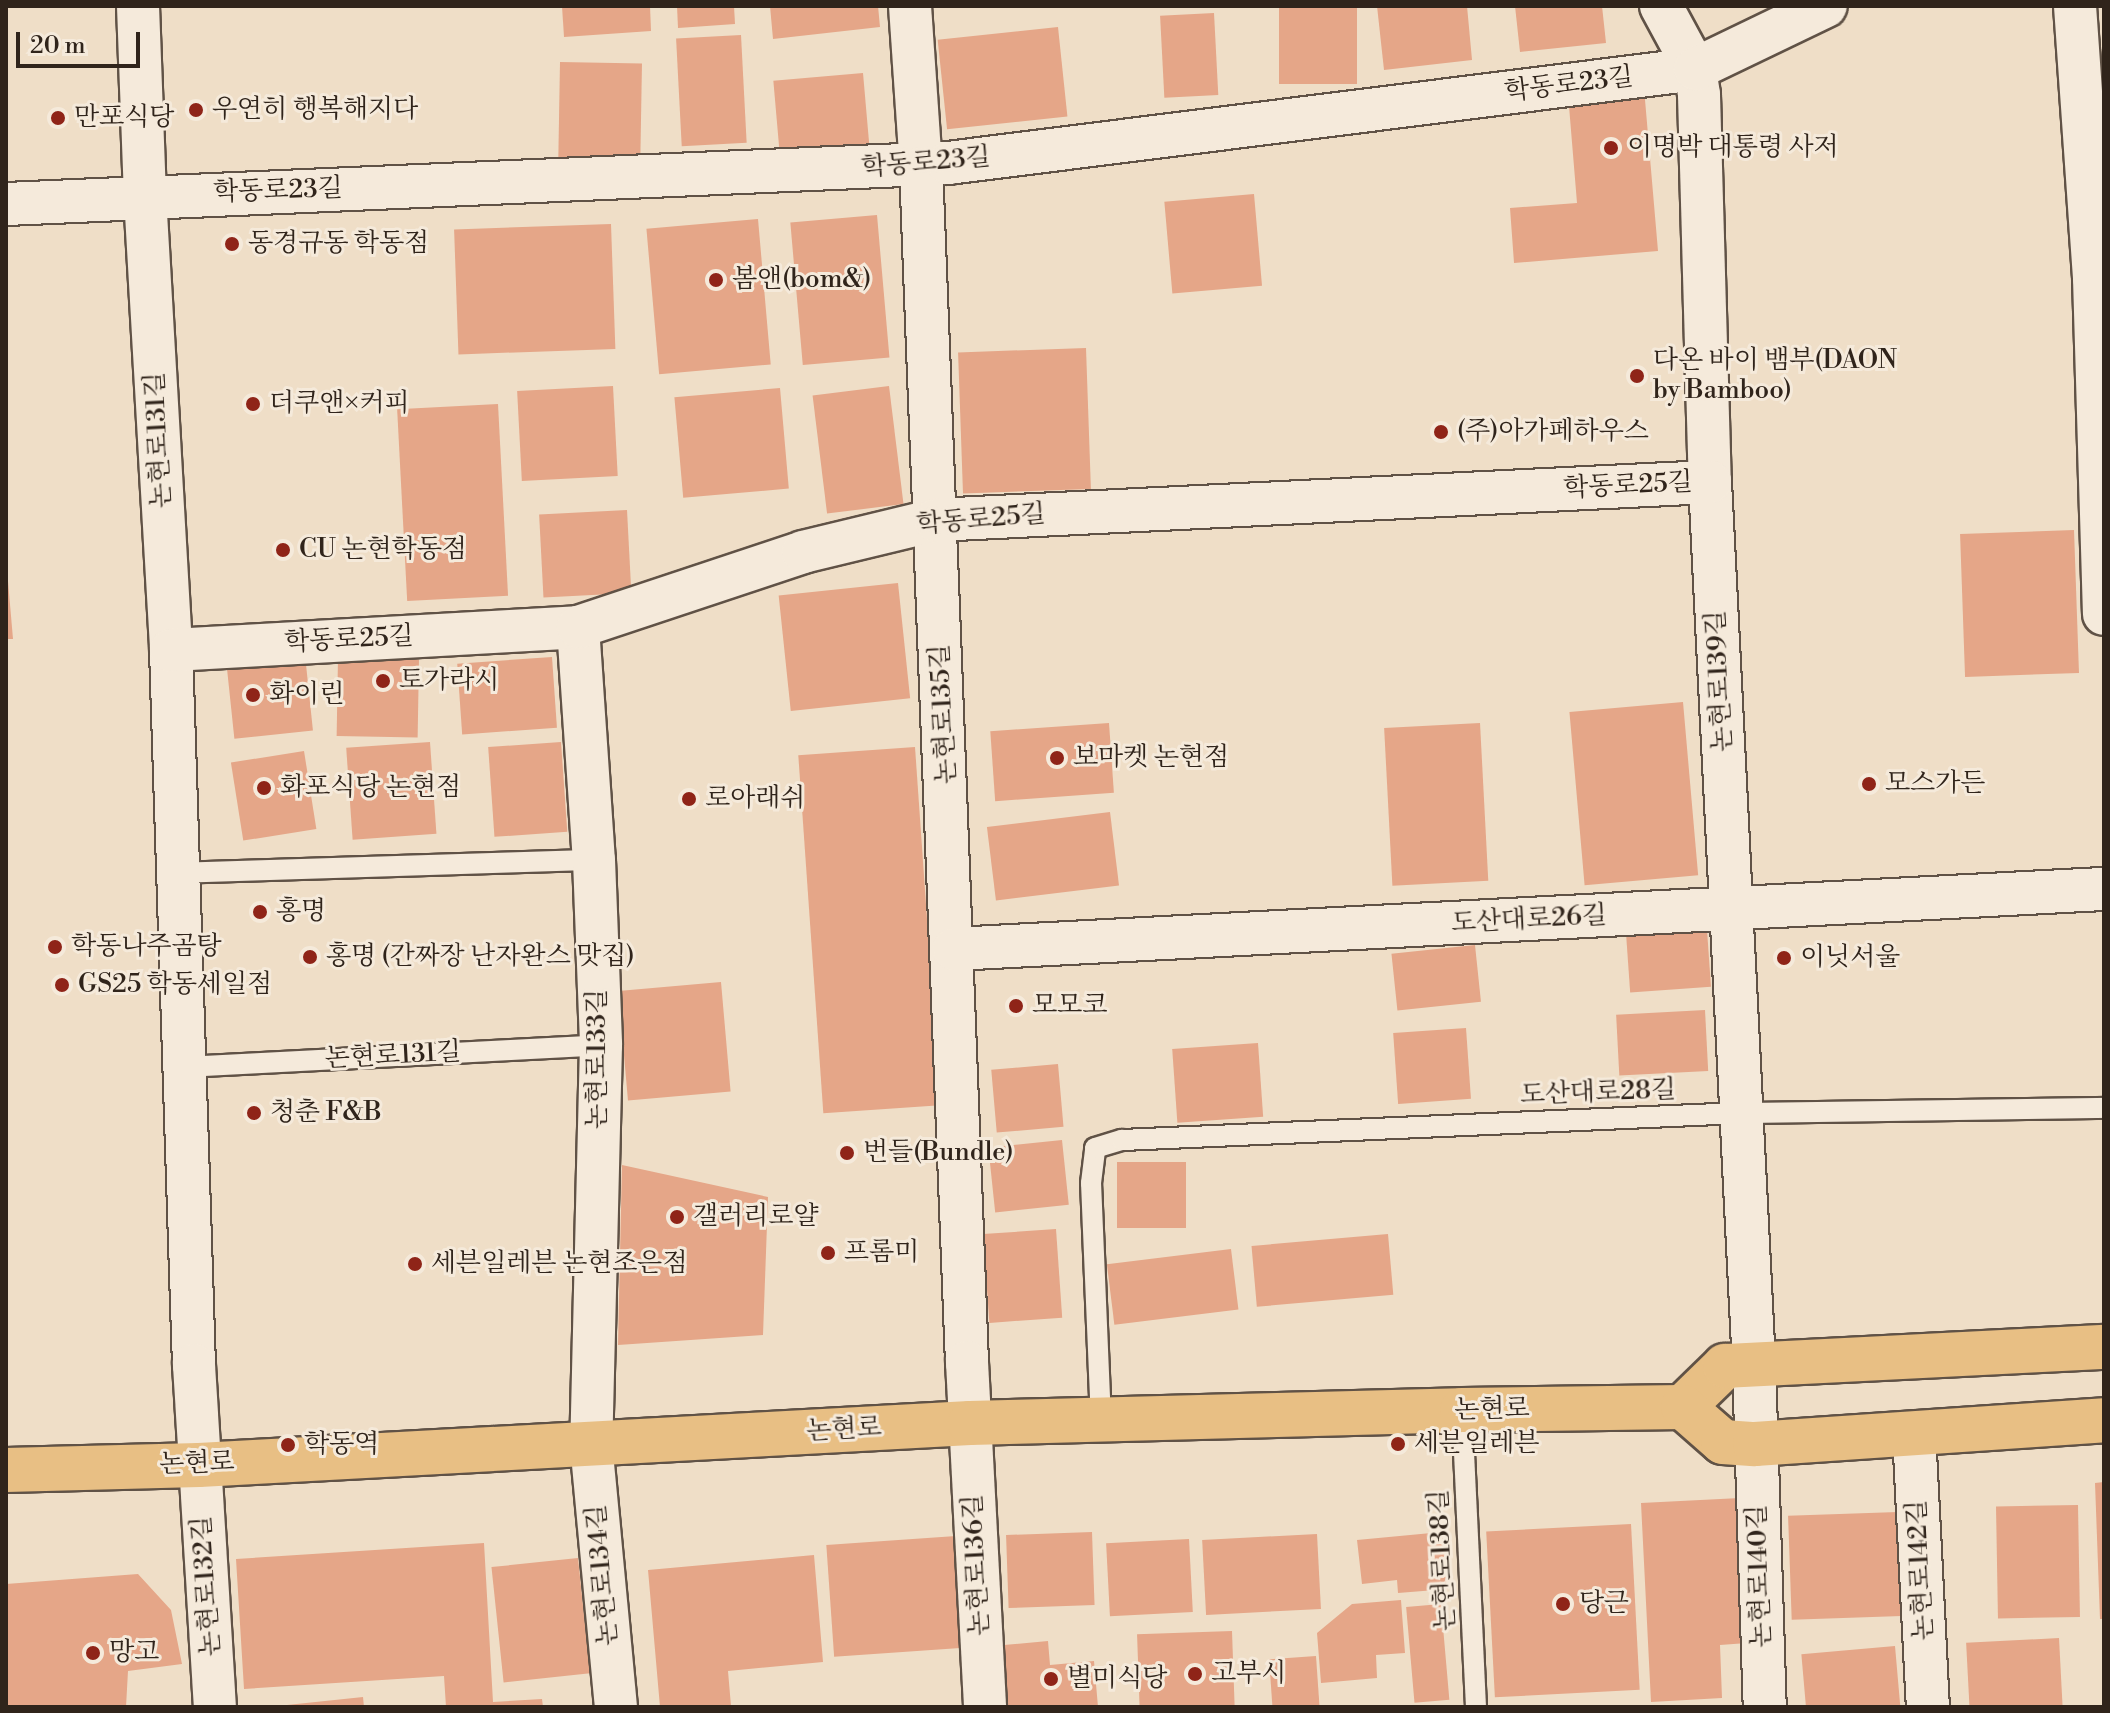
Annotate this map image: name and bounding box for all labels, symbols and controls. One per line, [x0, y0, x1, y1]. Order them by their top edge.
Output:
scale bar [20, 16, 144, 66]
text: 20 m [30, 31, 86, 61]
street label: 학동로23길 [1503, 62, 1635, 108]
place label: 우연히 행복해지다 [212, 94, 418, 126]
marker: 우연히 행복해지다 [187, 101, 205, 119]
place label: 만포식당 [74, 102, 174, 134]
marker: 만포식당 [49, 109, 67, 127]
place label: 이명박 대통령 사저 [1627, 132, 1839, 164]
marker: 이명박 대통령 사저 [1602, 139, 1620, 157]
street label: 학동로23길 [860, 142, 992, 184]
street label: 학동로23길 [213, 173, 343, 209]
place label: 동경규동 학동점 [248, 228, 429, 260]
marker: 동경규동 학동점 [223, 235, 241, 253]
place label: 봄앤(bom&) [732, 264, 871, 296]
marker: 봄앤(bom&) [707, 271, 725, 289]
place label: 다온 바이 뱀부(DAON by Bamboo) [1653, 345, 1897, 406]
marker: 다온 바이 뱀부(DAON by Bamboo) [1628, 367, 1646, 385]
street label: 논현로131길 [140, 371, 178, 509]
place label: 더쿠앤×커피 [269, 388, 410, 420]
marker: 더쿠앤×커피 [244, 395, 262, 413]
place label: (주)아가페하우스 [1457, 416, 1649, 448]
marker: (주)아가페하우스 [1432, 423, 1450, 441]
street label: 학동로25길 [1562, 467, 1694, 505]
street label: 학동로25길 [915, 499, 1047, 541]
place label: CU 논현학동점 [299, 534, 467, 566]
marker: CU 논현학동점 [274, 541, 292, 559]
street label: 논현로139길 [1701, 609, 1739, 753]
street label: 학동로25길 [283, 621, 415, 659]
street label: 논현로135길 [925, 643, 963, 785]
place label: 토가라시 [399, 665, 499, 697]
marker: 토가라시 [374, 672, 392, 690]
place label: 화이린 [269, 679, 344, 711]
marker: 화이린 [244, 686, 262, 704]
place label: 보마켓 논현점 [1073, 742, 1229, 774]
marker: 보마켓 논현점 [1048, 749, 1066, 767]
place label: 모스가든 [1885, 768, 1985, 800]
place label: 화포식당 논현점 [280, 772, 461, 804]
marker: 모스가든 [1860, 775, 1878, 793]
marker: 화포식당 논현점 [255, 779, 273, 797]
place label: 로아래쉬 [705, 783, 805, 815]
marker: 로아래쉬 [680, 790, 698, 808]
place label: 홍명 [276, 896, 326, 928]
street label: 도산대로26길 [1450, 900, 1608, 940]
marker: 홍명 [251, 903, 269, 921]
place label: 학동나주곰탕 [71, 931, 222, 963]
marker: 학동나주곰탕 [46, 938, 64, 956]
place label: 홍명 (간짜장 난자완스 맛집) [326, 941, 634, 973]
place label: 이닛서울 [1800, 942, 1900, 974]
marker: 홍명 (간짜장 난자완스 맛집) [301, 948, 319, 966]
marker: 이닛서울 [1775, 949, 1793, 967]
place label: GS25 학동세일점 [78, 969, 272, 1001]
marker: GS25 학동세일점 [53, 976, 71, 994]
street label: 논현로133길 [582, 989, 614, 1129]
place label: 모모코 [1032, 990, 1107, 1022]
marker: 모모코 [1007, 997, 1025, 1015]
street label: 논현로131길 [324, 1037, 462, 1075]
street label: 도산대로28길 [1519, 1075, 1677, 1111]
place label: 청춘 F&B [270, 1097, 382, 1129]
marker: 청춘 F&B [245, 1104, 263, 1122]
place label: 번들(Bundle) [863, 1137, 1013, 1169]
marker: 번들(Bundle) [838, 1144, 856, 1162]
place label: 갤러리로얄 [693, 1201, 819, 1233]
marker: 갤러리로얄 [668, 1208, 686, 1226]
place label: 프롬미 [844, 1237, 919, 1269]
marker: 프롬미 [819, 1244, 837, 1262]
place label: 세븐일레븐 논현조은점 [431, 1248, 688, 1280]
marker: 세븐일레븐 논현조은점 [406, 1255, 424, 1273]
street label: 논현로 [1454, 1394, 1530, 1426]
street label: 논현로 [806, 1412, 882, 1448]
place label: 세븐일레븐 [1414, 1428, 1540, 1460]
place label: 학동역 [304, 1429, 379, 1461]
marker: 세븐일레븐 [1389, 1435, 1407, 1453]
marker: 학동역 [279, 1436, 297, 1454]
street label: 논현로 [159, 1447, 235, 1481]
street label: 논현로138길 [1424, 1488, 1462, 1632]
street label: 논현로136길 [958, 1493, 996, 1637]
street label: 논현로142길 [1902, 1499, 1940, 1641]
street label: 논현로134길 [581, 1503, 625, 1647]
street label: 논현로140길 [1742, 1504, 1778, 1648]
street label: 논현로132길 [187, 1515, 227, 1657]
place label: 당근 [1579, 1588, 1629, 1620]
marker: 당근 [1554, 1595, 1572, 1613]
place label: 망고 [109, 1637, 159, 1669]
marker: 망고 [84, 1644, 102, 1662]
place label: 고부시 [1211, 1658, 1286, 1690]
place label: 별미식당 [1067, 1663, 1167, 1695]
marker: 고부시 [1186, 1665, 1204, 1683]
marker: 별미식당 [1042, 1670, 1060, 1688]

